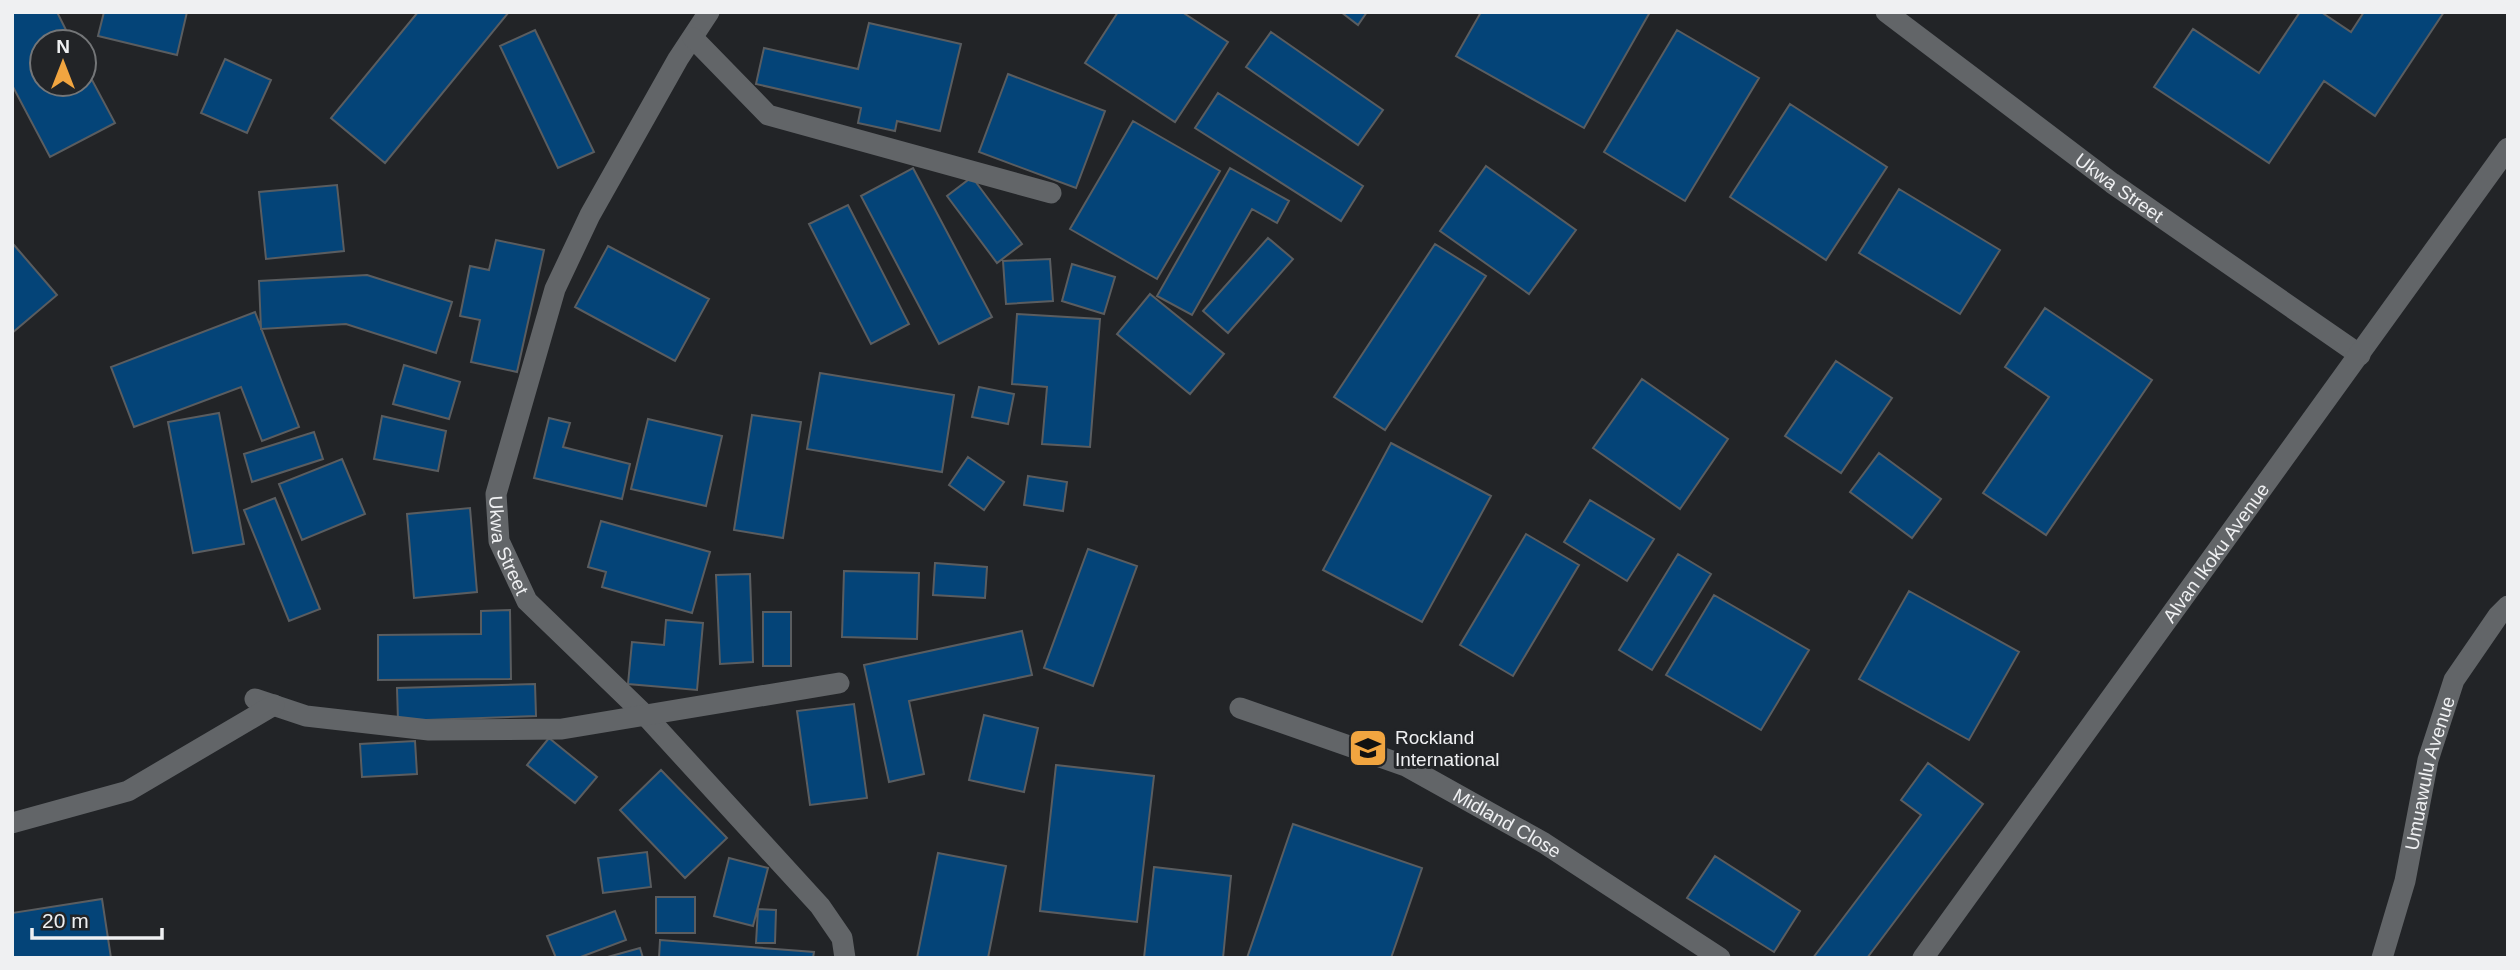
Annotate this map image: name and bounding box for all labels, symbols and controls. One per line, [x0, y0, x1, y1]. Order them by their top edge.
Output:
north arrow [28, 28, 98, 98]
text: N [56, 36, 70, 57]
street label: Ukwa Street [2071, 149, 2168, 227]
street label: Alvan Ikoku Avenue [2159, 479, 2273, 627]
street label: Ukwa Street [485, 495, 533, 599]
street label: Umuawulu Avenue [2401, 694, 2459, 852]
school or university icon: Rockland International [1347, 727, 1389, 769]
place label: Rockland International [1395, 727, 1500, 770]
street label: Midland Close [1449, 785, 1565, 862]
scale bar [32, 897, 161, 941]
text: 20 m [42, 909, 89, 932]

